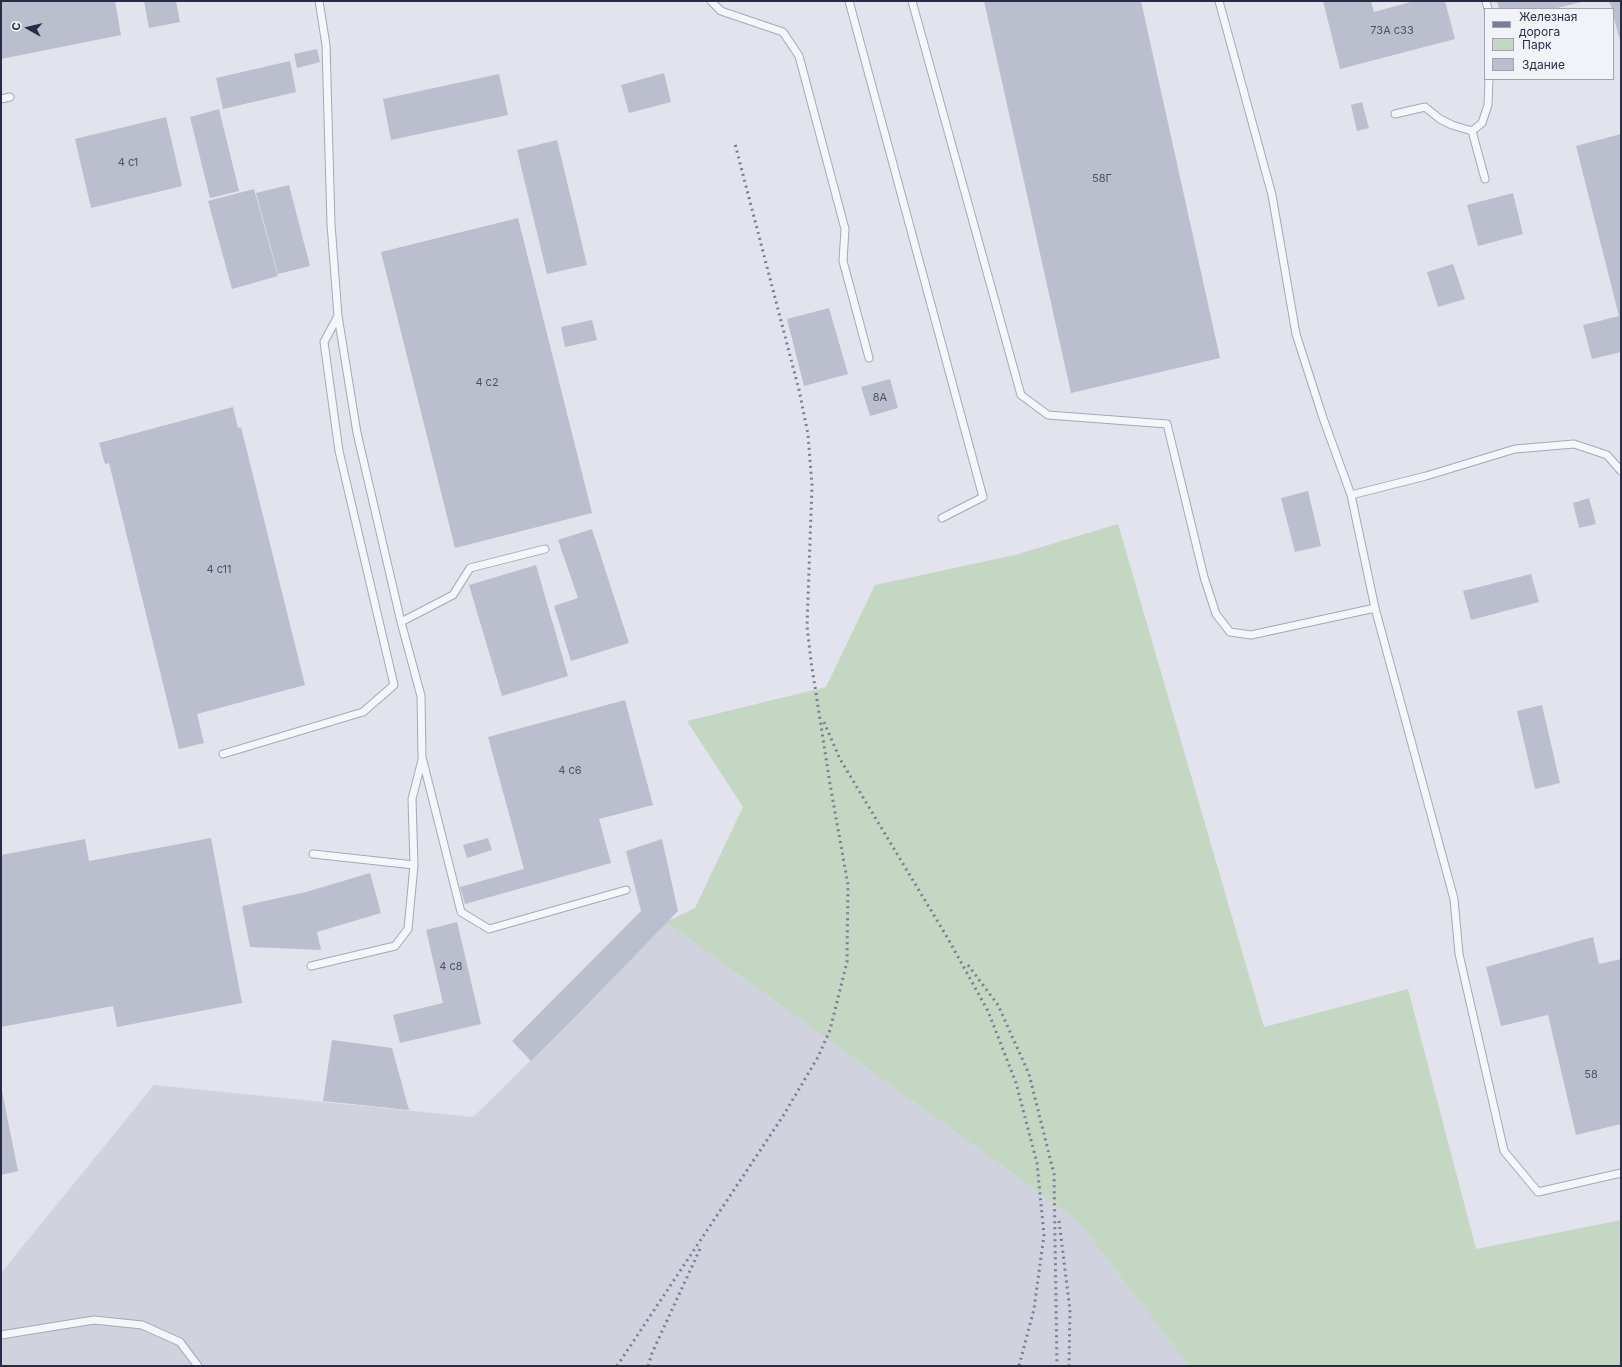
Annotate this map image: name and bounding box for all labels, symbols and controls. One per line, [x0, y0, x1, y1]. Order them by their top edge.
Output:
north arrow [8, 8, 48, 48]
legend [1484, 8, 1614, 80]
text: Железная дорога [1519, 9, 1577, 39]
text: С [9, 21, 24, 31]
house number: 73А с33 [1370, 24, 1414, 38]
text: Парк [1522, 37, 1552, 52]
text: Здание [1522, 57, 1565, 72]
house number: 4 с1 [118, 156, 138, 170]
house number: 58Г [1092, 172, 1112, 186]
house number: 4 с2 [475, 376, 499, 390]
house number: 8А [873, 391, 887, 405]
house number: 4 с11 [206, 563, 232, 577]
house number: 4 с6 [558, 764, 582, 778]
house number: 4 с8 [439, 960, 463, 974]
house number: 58 [1584, 1068, 1598, 1082]

